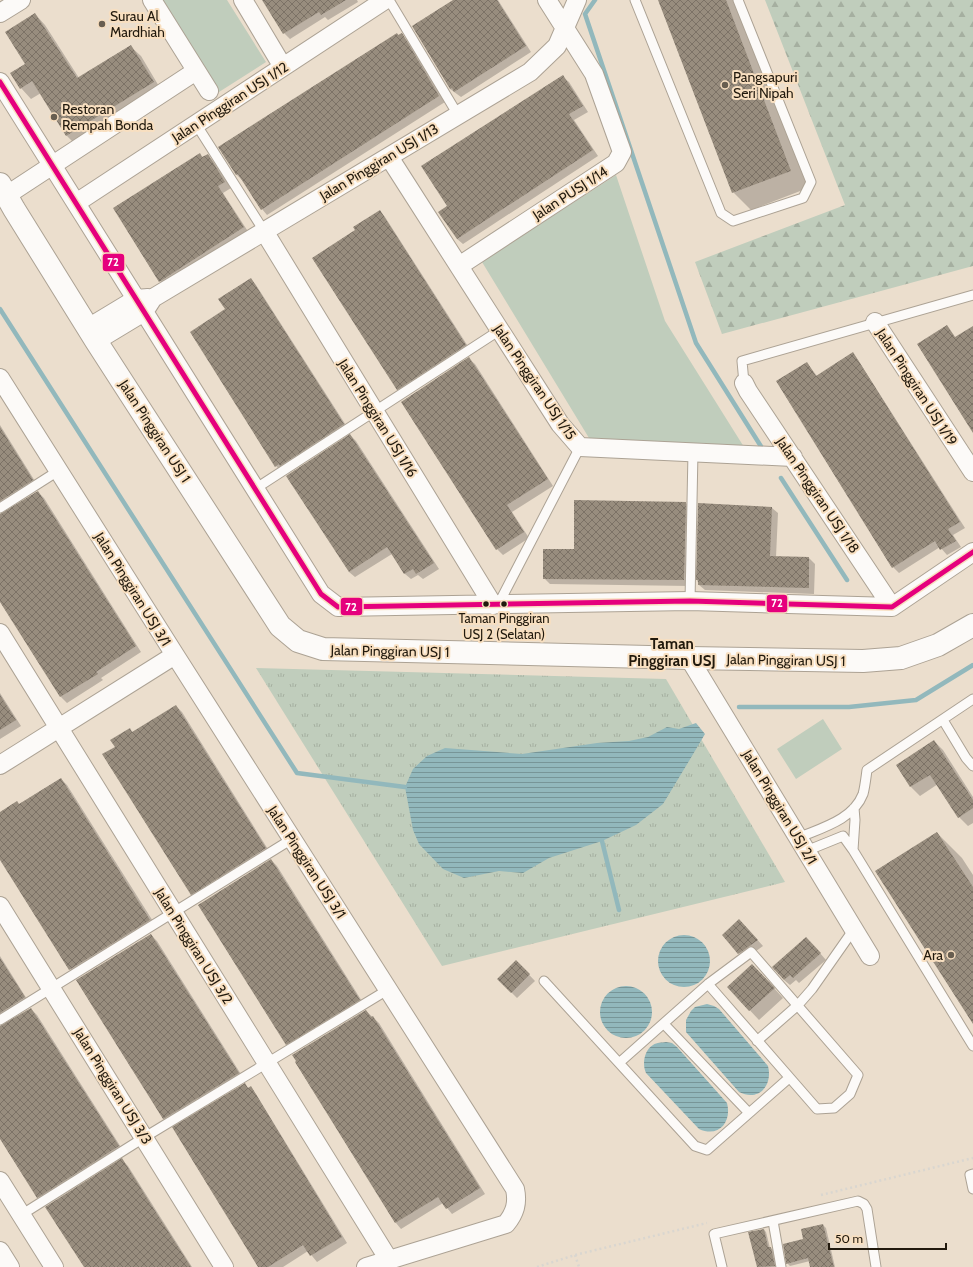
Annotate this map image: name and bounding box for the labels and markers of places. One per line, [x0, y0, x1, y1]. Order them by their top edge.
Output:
place label: Surau Al Mardhiah [110, 7, 165, 41]
marker: Surau Al Mardhiah [97, 19, 107, 29]
place label: Pangsapuri Seri Nipah [733, 68, 797, 102]
marker: Pangsapuri Seri Nipah [720, 80, 730, 90]
place label: Restoran Rempah Bonda [62, 100, 154, 134]
marker: Restoran Rempah Bonda [49, 112, 59, 122]
unlabelled marker [481, 599, 491, 609]
marker: Taman Pinggiran USJ 2 (Selatan) [499, 599, 509, 609]
place label: Taman Pinggiran USJ 2 (Selatan) [458, 610, 550, 642]
place label: Ara [923, 946, 943, 964]
marker: Ara [946, 950, 956, 960]

